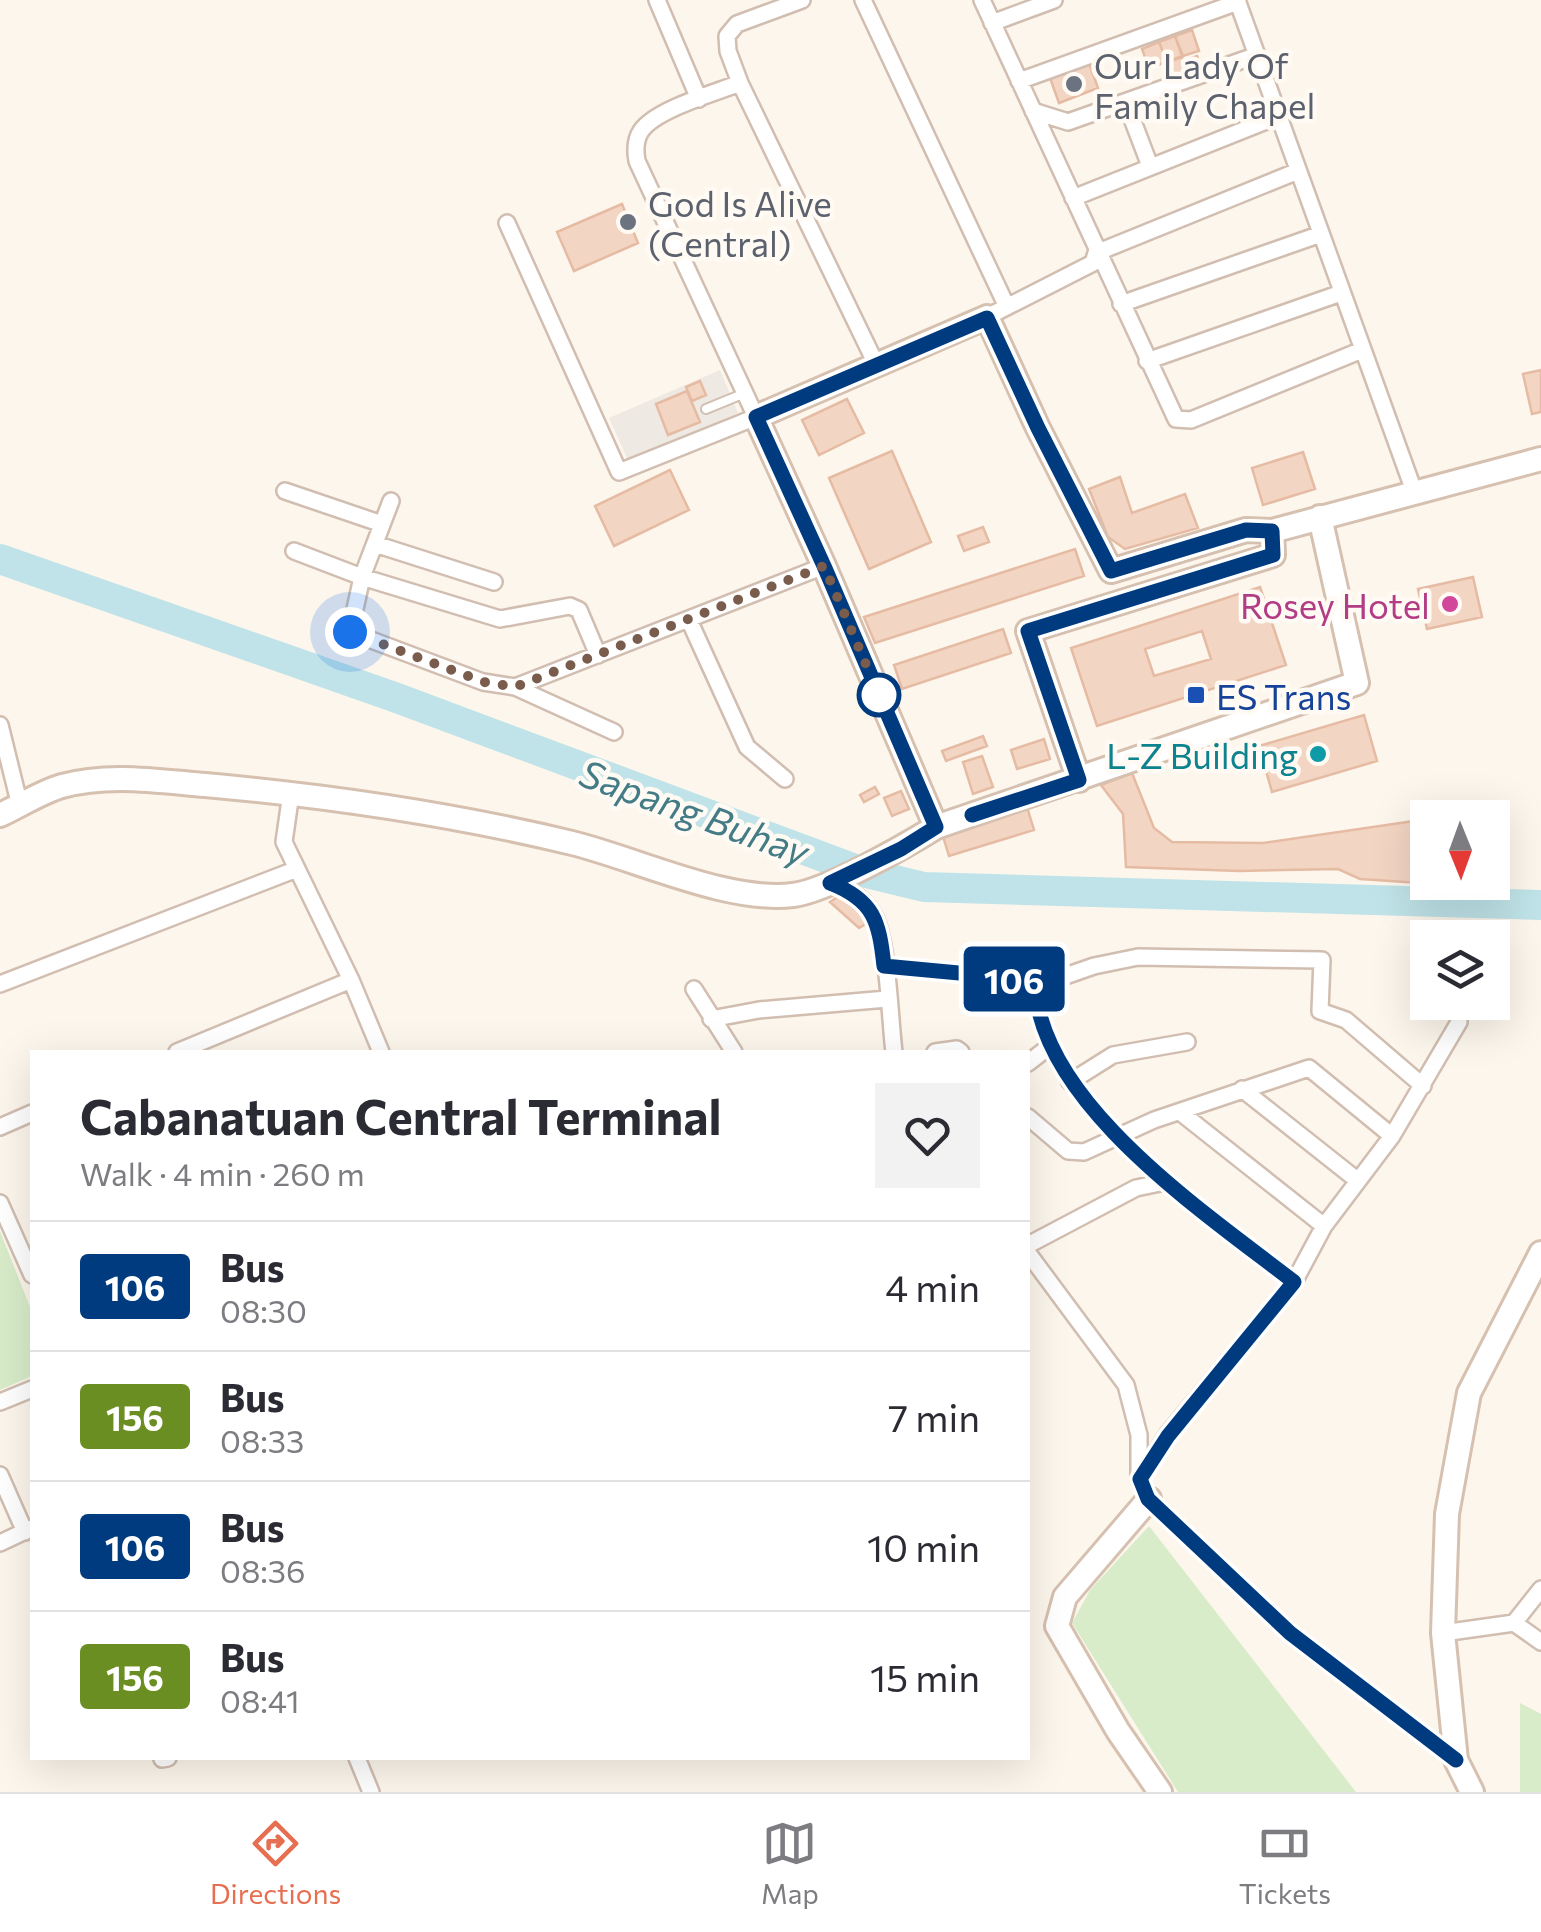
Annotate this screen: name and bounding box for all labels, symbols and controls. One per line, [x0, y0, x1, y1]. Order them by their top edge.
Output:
place label: Our Lady Of Family Chapel [1094, 43, 1315, 126]
marker: Our Lady Of Family Chapel [1063, 73, 1085, 95]
place label: God Is Alive (Central) [648, 181, 832, 264]
marker: God Is Alive (Central) [617, 211, 639, 233]
place label: Rosey Hotel [1240, 583, 1430, 626]
marker: Rosey Hotel [1439, 593, 1461, 615]
your location [325, 607, 375, 657]
unlabelled marker [858, 674, 900, 716]
place label: ES Trans [1216, 674, 1351, 717]
marker: ES Trans [1185, 684, 1207, 706]
place label: L-Z Building [1106, 733, 1298, 776]
marker: L-Z Building [1307, 743, 1329, 765]
water label: Sapang Buhay [574, 748, 817, 875]
north arrow [1410, 800, 1510, 900]
map controls [1410, 800, 1510, 1020]
button: layers [1410, 920, 1510, 1020]
line badge: 106 [956, 946, 1072, 1012]
text: 106 [984, 958, 1044, 1001]
button: heart [875, 1083, 980, 1188]
text: Cabanatuan Central Terminal [80, 1086, 722, 1145]
text: Walk · 4 min · 260 m [80, 1153, 365, 1193]
text: Bus [220, 1243, 285, 1290]
text: 4 min [885, 1263, 980, 1310]
text: 106 [105, 1265, 165, 1308]
text: 08:30 [220, 1290, 307, 1330]
text: Bus [220, 1373, 285, 1420]
text: 7 min [888, 1393, 980, 1440]
text: 156 [106, 1395, 164, 1438]
text: 08:33 [220, 1420, 304, 1460]
text: Bus [220, 1503, 285, 1550]
text: 10 min [867, 1523, 980, 1570]
text: 106 [105, 1525, 165, 1568]
text: 08:36 [220, 1550, 306, 1590]
text: Bus [220, 1633, 285, 1680]
text: 15 min [870, 1653, 980, 1700]
text: 156 [106, 1655, 164, 1698]
text: 08:41 [220, 1680, 300, 1720]
tab: Directions [210, 1816, 341, 1910]
tab: Map [761, 1816, 819, 1910]
tab: Tickets [1239, 1816, 1331, 1910]

